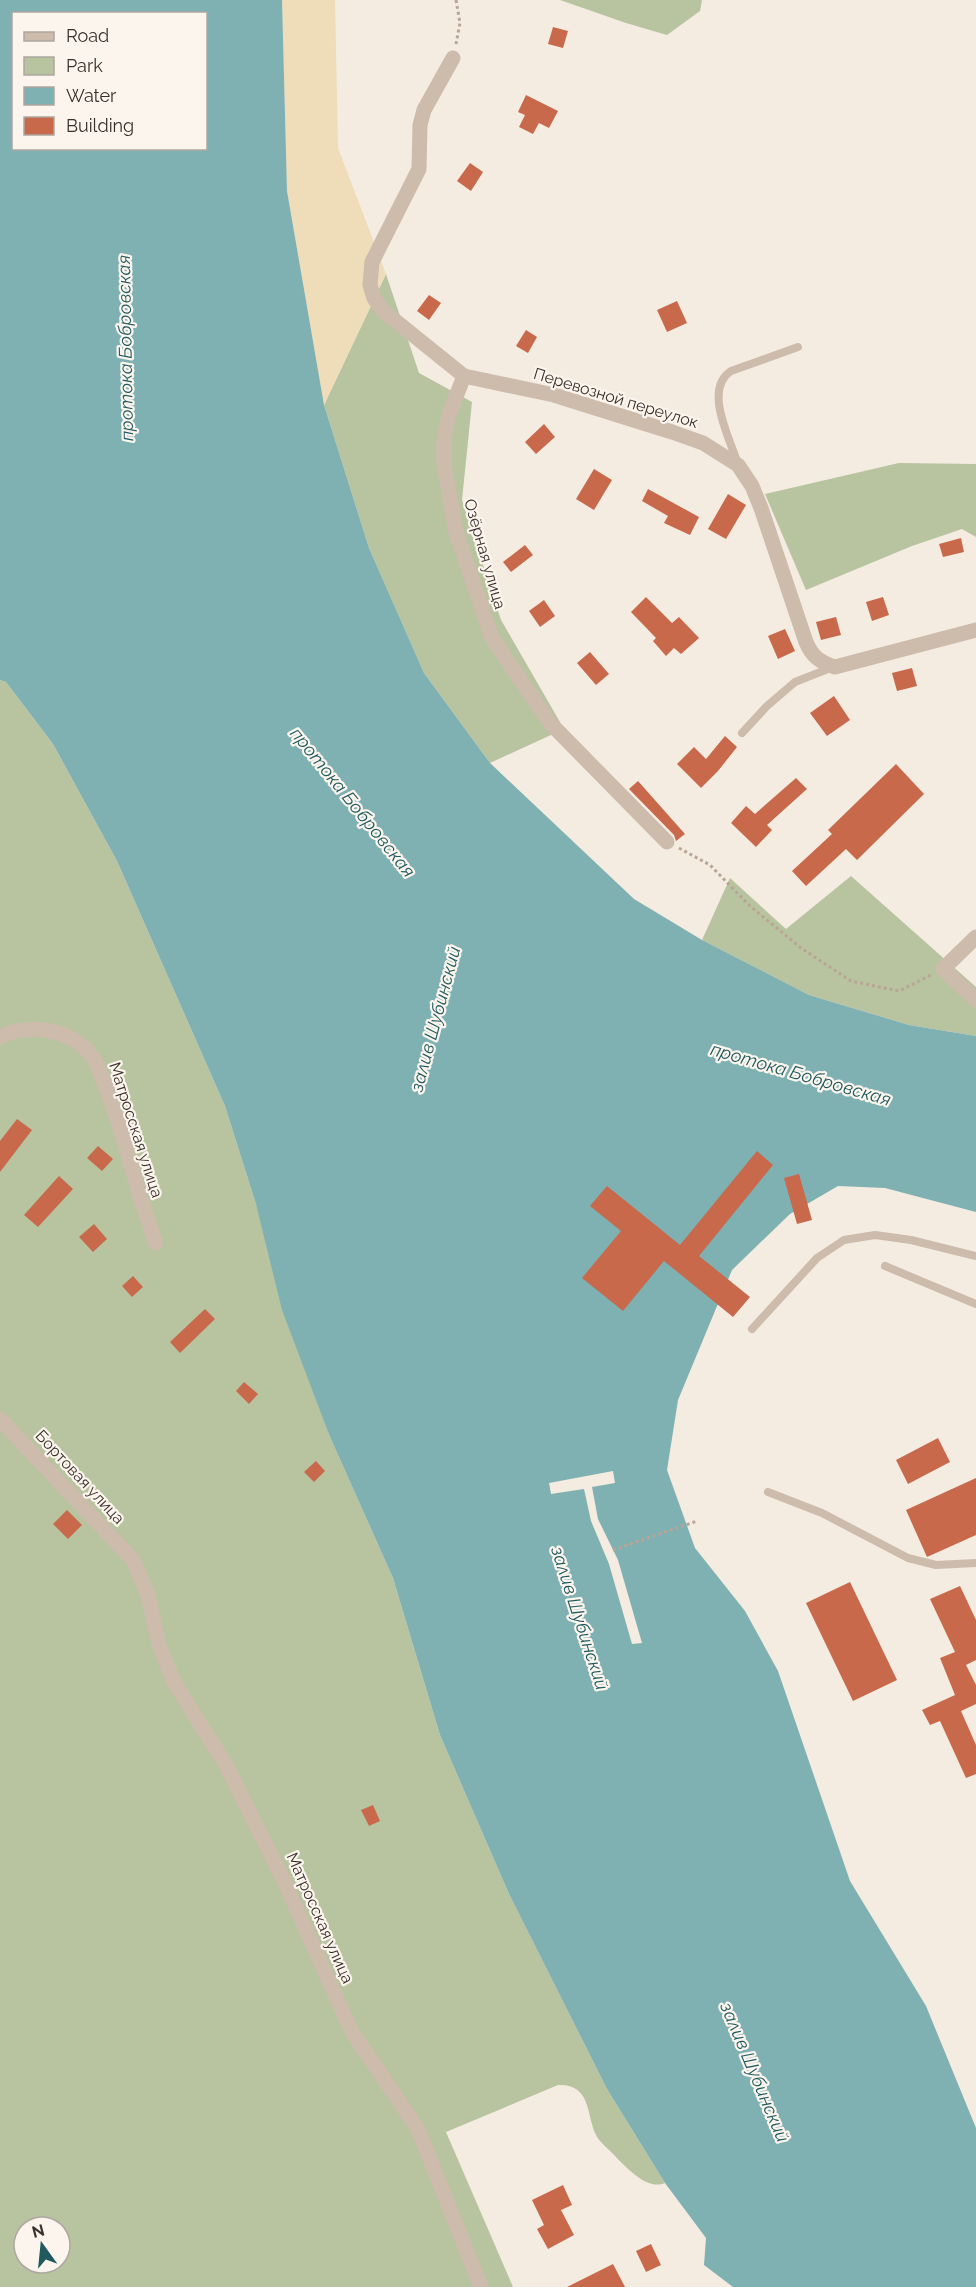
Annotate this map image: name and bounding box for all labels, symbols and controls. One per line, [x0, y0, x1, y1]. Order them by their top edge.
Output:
legend [12, 12, 207, 150]
text: Road [66, 25, 109, 46]
text: Park [66, 55, 103, 76]
text: Water [66, 85, 117, 106]
text: Building [66, 115, 134, 136]
water label: протока Бобровская [113, 254, 137, 441]
street label: Перевозной переулок [531, 364, 701, 432]
street label: Озёрная улица [460, 497, 510, 611]
water label: протока Бобровская [286, 723, 420, 881]
water label: залив Шубинский [405, 944, 465, 1094]
water label: протока Бобровская [708, 1038, 894, 1110]
street label: Матросская улица [105, 1060, 167, 1200]
street label: Бортовая улица [32, 1426, 128, 1528]
water label: залив Шубинский [547, 1544, 613, 1692]
street label: Матросская улица [283, 1850, 357, 1986]
water label: залив Шубинский [716, 1999, 794, 2145]
north arrow [12, 2215, 72, 2275]
text: N [30, 2220, 47, 2242]

